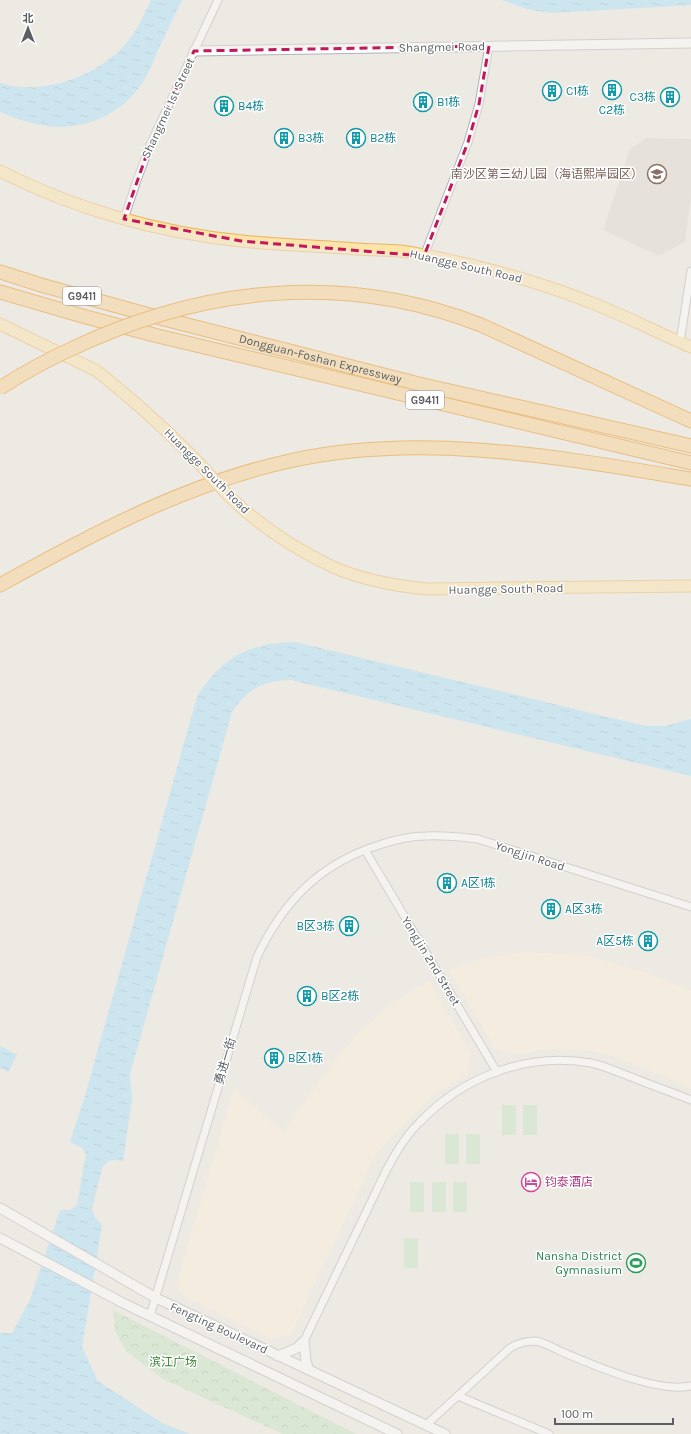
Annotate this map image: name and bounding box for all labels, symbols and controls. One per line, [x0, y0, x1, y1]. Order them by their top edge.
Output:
north arrow [8, 8, 48, 48]
text: 北 [23, 12, 34, 25]
street label: Shangmei Road [399, 39, 485, 55]
street label: Shangmei 1st Street [139, 55, 198, 161]
building icon: C2栋 [601, 79, 623, 101]
building icon: C1栋 [541, 80, 563, 102]
place label: C1栋 [566, 84, 589, 98]
building icon: C3栋 [659, 86, 681, 108]
place label: C3栋 [630, 90, 656, 104]
building icon: B1栋 [412, 91, 434, 113]
building icon: B4栋 [213, 95, 235, 117]
place label: B1栋 [437, 95, 460, 109]
place label: B4栋 [238, 99, 264, 113]
place label: C2栋 [599, 103, 625, 117]
building icon: B3栋 [273, 127, 295, 149]
building icon: B2栋 [345, 127, 367, 149]
place label: B3栋 [298, 131, 325, 145]
place label: B2栋 [370, 131, 396, 145]
school or university icon: 南沙区第三幼儿园（海语熙岸园区） [646, 163, 668, 185]
place label: 南沙区第三幼儿园（海语熙岸园区） [451, 167, 643, 181]
street label: Huangge South Road [408, 246, 524, 286]
road number: G9411 [63, 287, 101, 305]
street label: Dongguan-Foshan Expressway [238, 331, 404, 386]
road number: G9411 [406, 391, 444, 409]
street label: Huangge South Road [161, 425, 253, 517]
street label: Huangge South Road [448, 581, 564, 597]
street label: Yongjin Road [493, 838, 567, 874]
building icon: A区1栋 [436, 872, 458, 894]
place label: A区1栋 [461, 876, 496, 890]
building icon: A区3栋 [540, 898, 562, 920]
place label: A区3栋 [565, 902, 603, 916]
street label: Yongjin 2nd Street [399, 914, 463, 1009]
building icon: B区3栋 [338, 915, 360, 937]
place label: B区3栋 [296, 919, 335, 933]
building icon: A区5栋 [637, 930, 659, 952]
place label: A区5栋 [596, 934, 634, 948]
building icon: B区2栋 [296, 985, 318, 1007]
place label: B区2栋 [321, 989, 359, 1003]
street label: 勇进一街 [212, 1036, 238, 1086]
building icon: B区1栋 [263, 1047, 285, 1069]
place label: B区1栋 [288, 1051, 323, 1065]
hotel icon: 钧泰酒店 [520, 1171, 542, 1193]
place label: 钧泰酒店 [545, 1175, 593, 1189]
place label: Nansha District Gymnasium [536, 1249, 622, 1277]
sports icon: Nansha District Gymnasium [625, 1252, 647, 1274]
street label: Fengting Boulevard [168, 1299, 270, 1357]
park label: 滨江广场 [149, 1355, 197, 1369]
scale bar [555, 1400, 673, 1426]
text: 100 m [561, 1407, 593, 1421]

